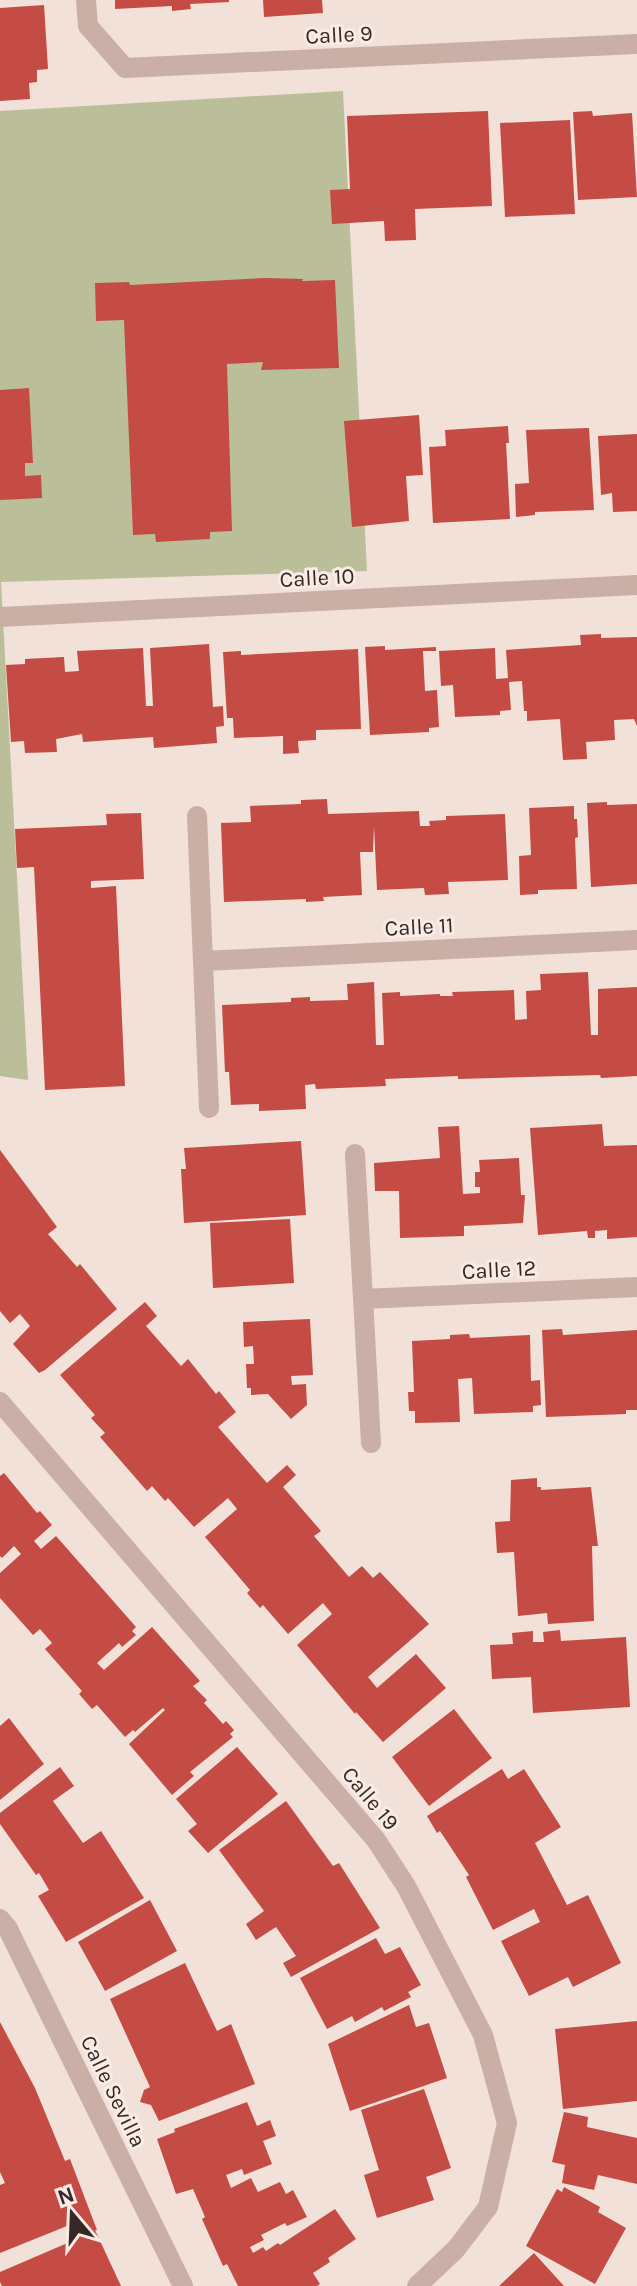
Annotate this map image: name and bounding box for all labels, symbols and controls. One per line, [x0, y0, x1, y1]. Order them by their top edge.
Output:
street label: Calle 9 [305, 20, 373, 50]
street label: Calle 10 [279, 563, 355, 593]
street label: Calle 11 [384, 912, 454, 942]
street label: Calle 12 [461, 1255, 537, 1285]
street label: Calle 19 [336, 1762, 404, 1836]
street label: Calle Sevilla [75, 2031, 151, 2152]
north arrow [32, 2174, 112, 2254]
text: N [54, 2181, 78, 2211]

